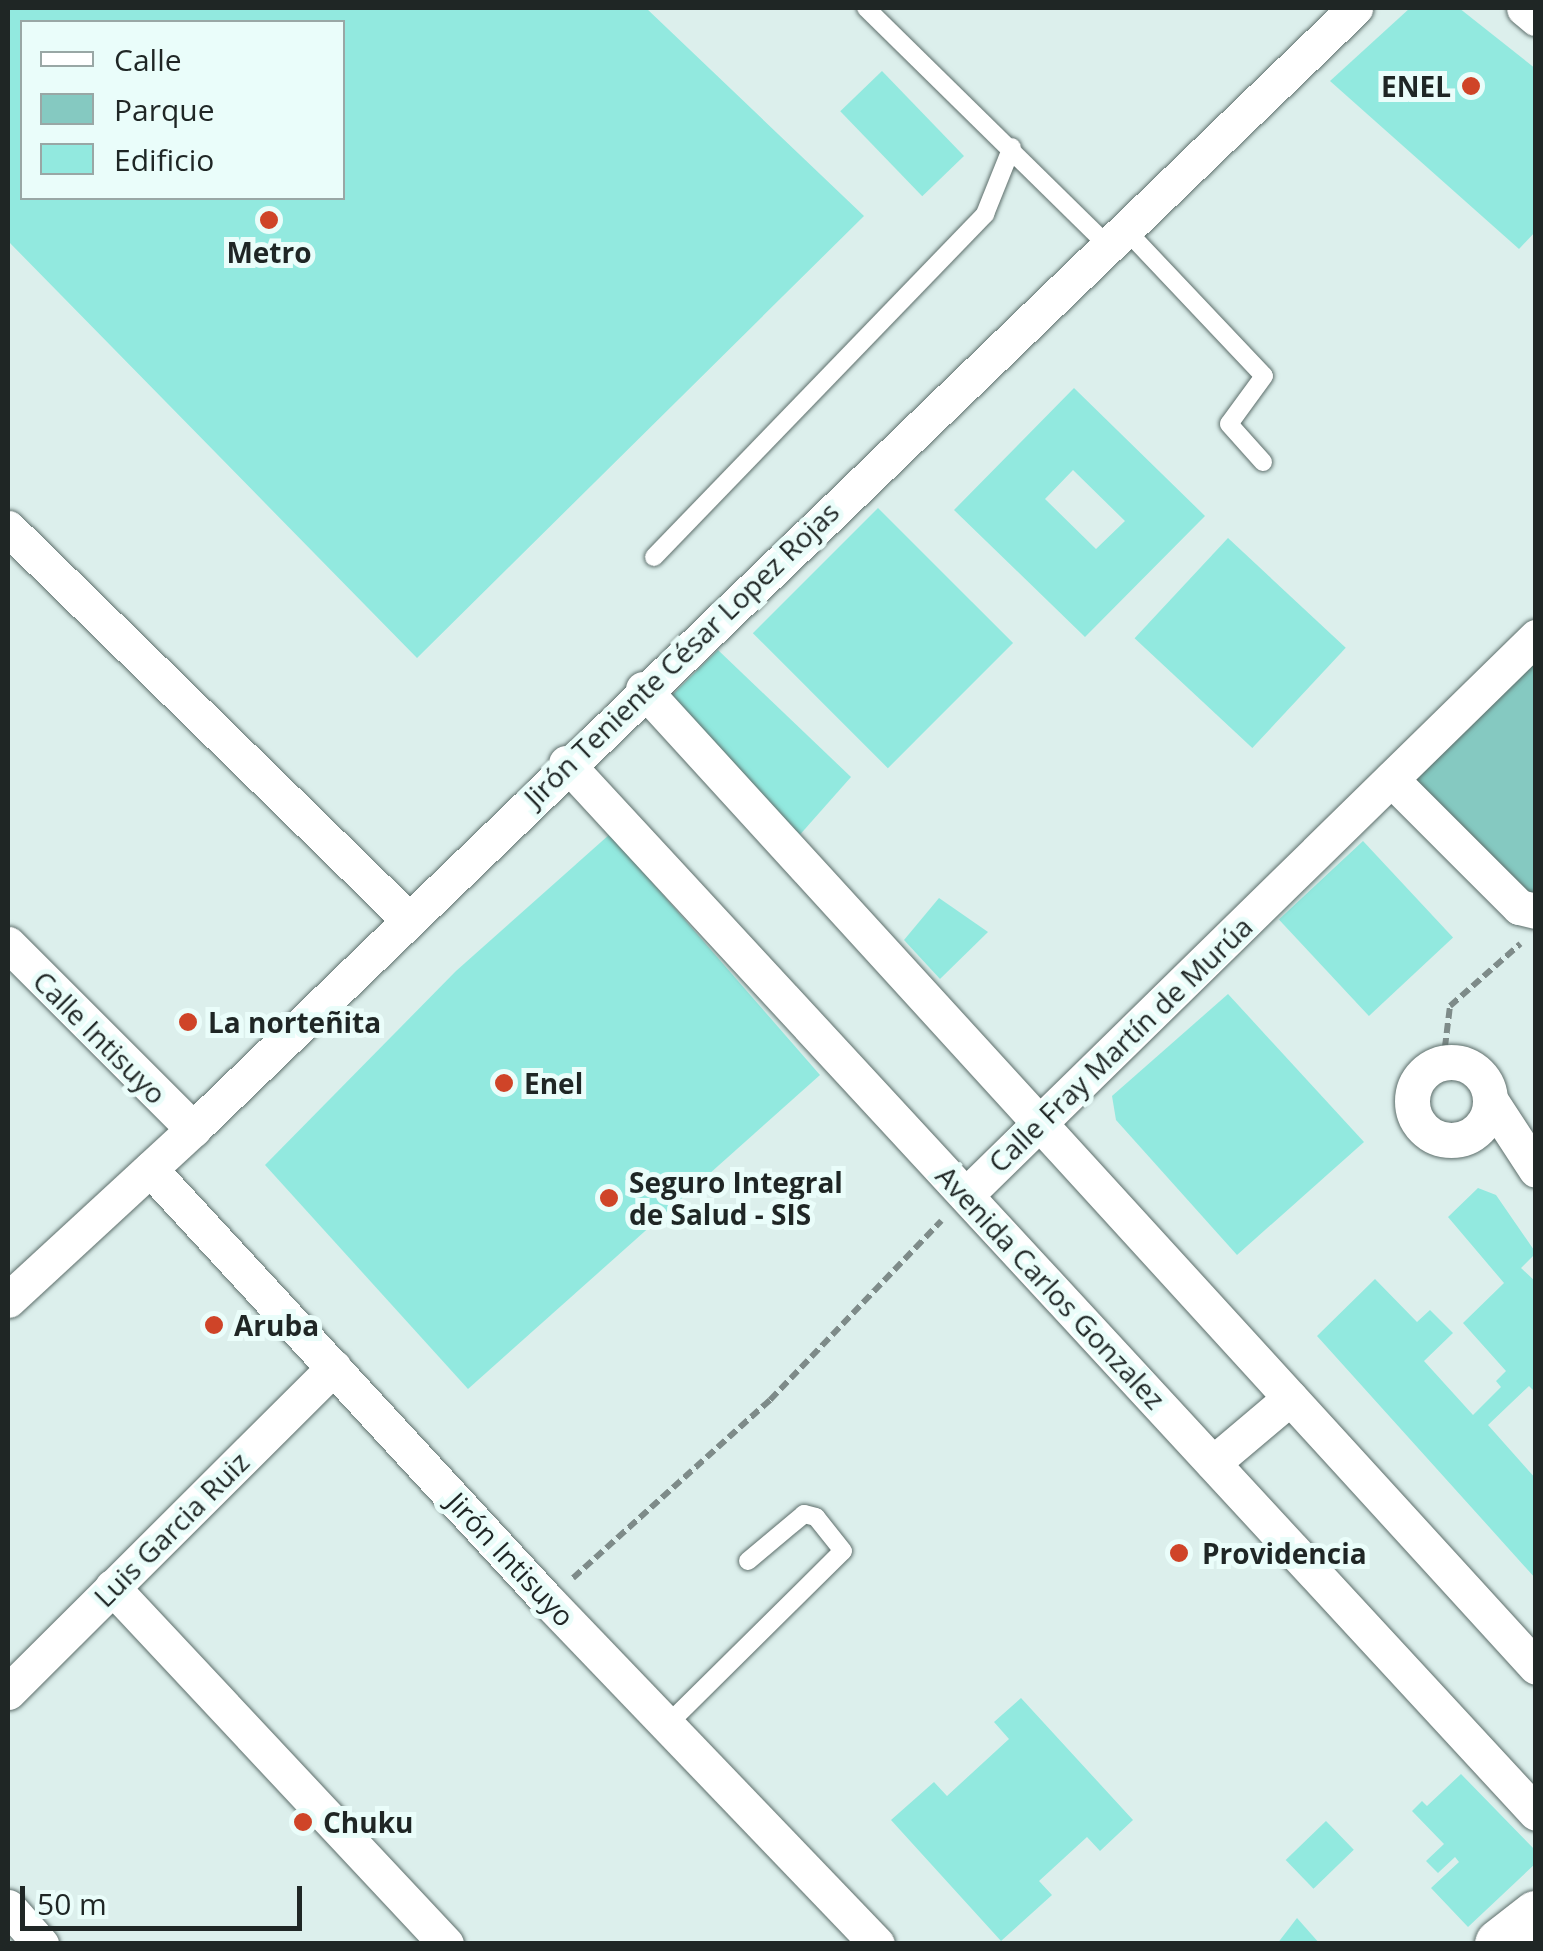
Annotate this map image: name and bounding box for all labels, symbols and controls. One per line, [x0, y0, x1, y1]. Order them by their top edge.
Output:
legend [20, 20, 345, 200]
text: Calle [114, 39, 182, 80]
place label: ENEL [1381, 69, 1451, 103]
marker: ENEL [1460, 75, 1482, 97]
text: Parque [114, 89, 215, 130]
text: Edificio [114, 139, 214, 180]
marker: Metro [258, 209, 280, 231]
place label: Metro [226, 235, 312, 269]
street label: Jirón Teniente César Lopez Rojas [517, 495, 845, 813]
street label: Calle Fray Martín de Murúa [981, 909, 1259, 1179]
street label: Calle Intisuyo [27, 964, 173, 1110]
place label: La norteñita [208, 1005, 381, 1039]
marker: La norteñita [177, 1011, 199, 1033]
place label: Enel [524, 1066, 583, 1100]
marker: Enel [493, 1072, 515, 1094]
street label: Avenida Carlos Gonzalez [930, 1159, 1172, 1415]
place label: Seguro Integral de Salud - SIS [629, 1165, 843, 1231]
marker: Seguro Integral de Salud - SIS [598, 1187, 620, 1209]
place label: Aruba [234, 1308, 319, 1342]
marker: Aruba [203, 1314, 225, 1336]
street label: Luis Garcia Ruiz [87, 1445, 255, 1613]
street label: Jirón Intisuyo [440, 1485, 582, 1633]
place label: Providencia [1202, 1536, 1367, 1570]
marker: Providencia [1166, 1540, 1192, 1566]
place label: Chuku [323, 1805, 413, 1839]
marker: Chuku [292, 1811, 314, 1833]
scale bar [25, 1866, 308, 1928]
text: 50 m [37, 1883, 107, 1924]

